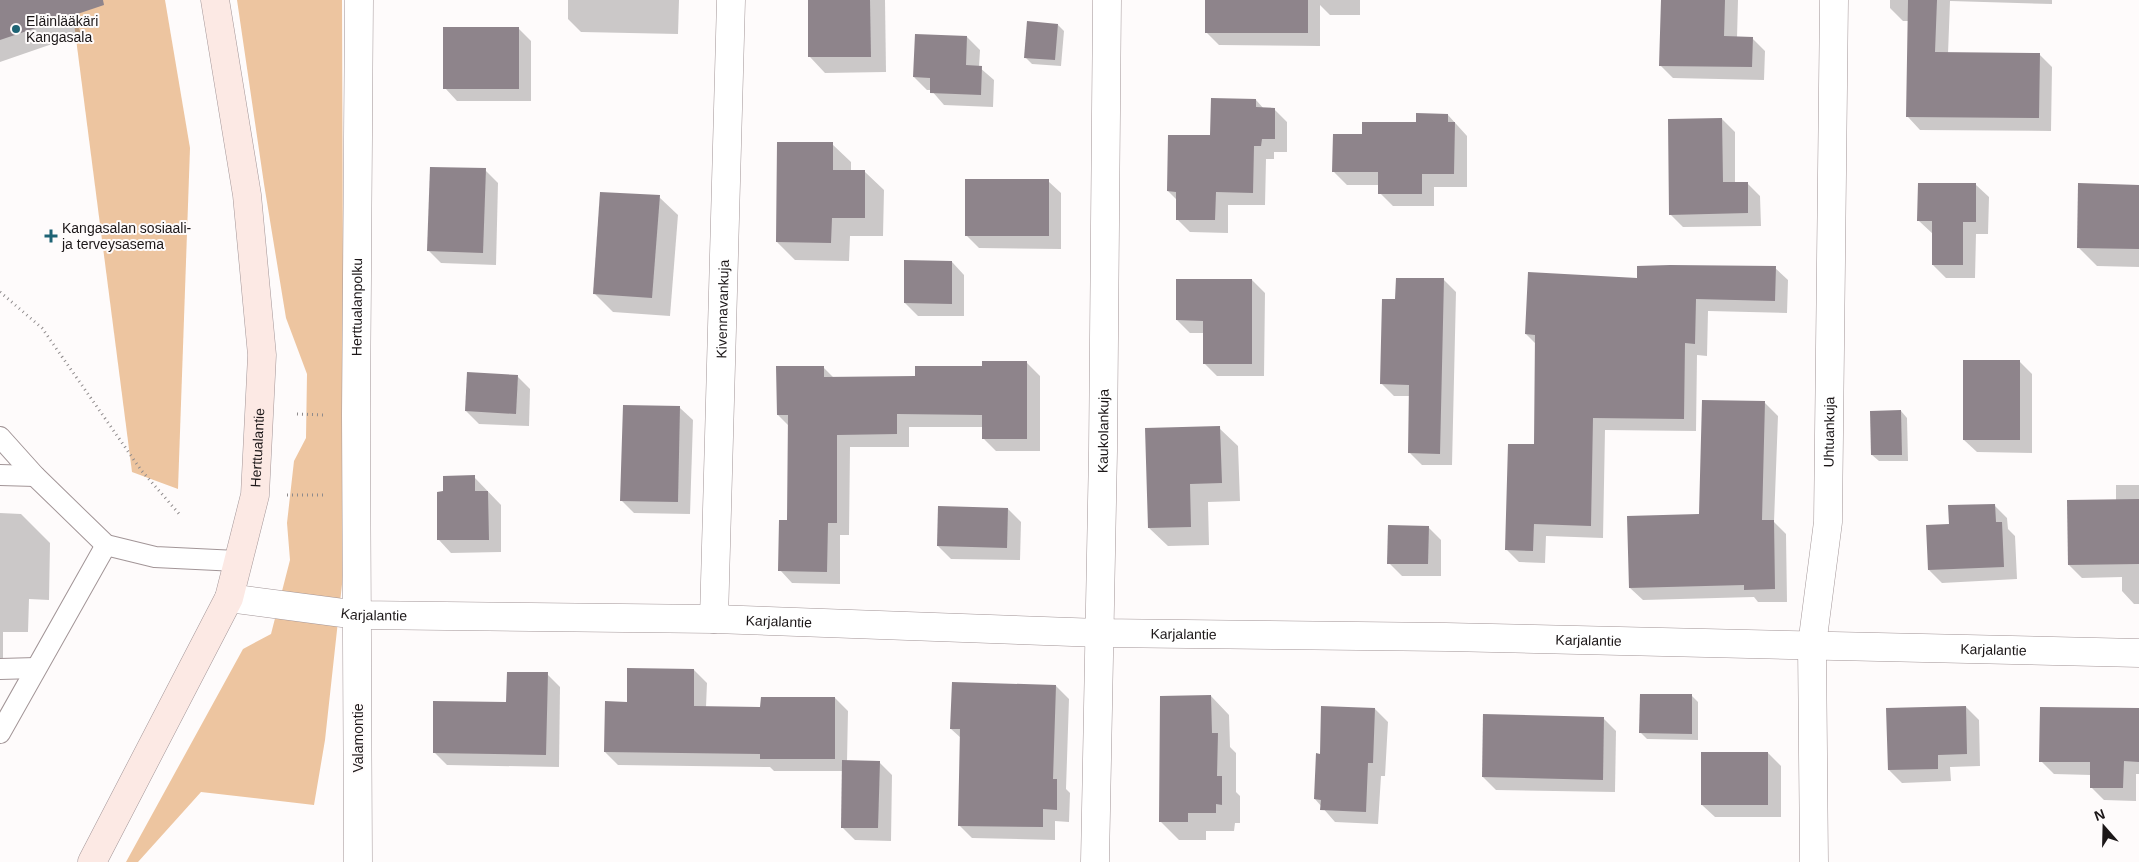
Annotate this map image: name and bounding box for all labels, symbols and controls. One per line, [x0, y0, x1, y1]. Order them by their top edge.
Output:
place label: Eläinlääkäri Kangasala [26, 13, 98, 45]
marker: Eläinlääkäri Kangasala [10, 23, 22, 35]
place label: Kangasalan sosiaali- ja terveysasema [61, 220, 192, 252]
marker: Kangasalan sosiaali- ja terveysasema [44, 229, 58, 243]
street label: Herttualanpolku [348, 258, 365, 356]
street label: Kivennavankuja [713, 259, 732, 359]
street label: Kaukolankuja [1095, 389, 1112, 473]
street label: Uhtuankuja [1821, 396, 1837, 468]
street label: Herttualantie [247, 407, 267, 488]
street label: Karjalantie [340, 605, 407, 624]
street label: Karjalantie [745, 612, 812, 631]
street label: Karjalantie [1150, 626, 1217, 642]
street label: Karjalantie [1555, 632, 1622, 649]
street label: Karjalantie [1960, 641, 2027, 658]
street label: Valamontie [350, 703, 366, 773]
north arrow [2079, 802, 2129, 852]
text: N [2092, 806, 2107, 824]

